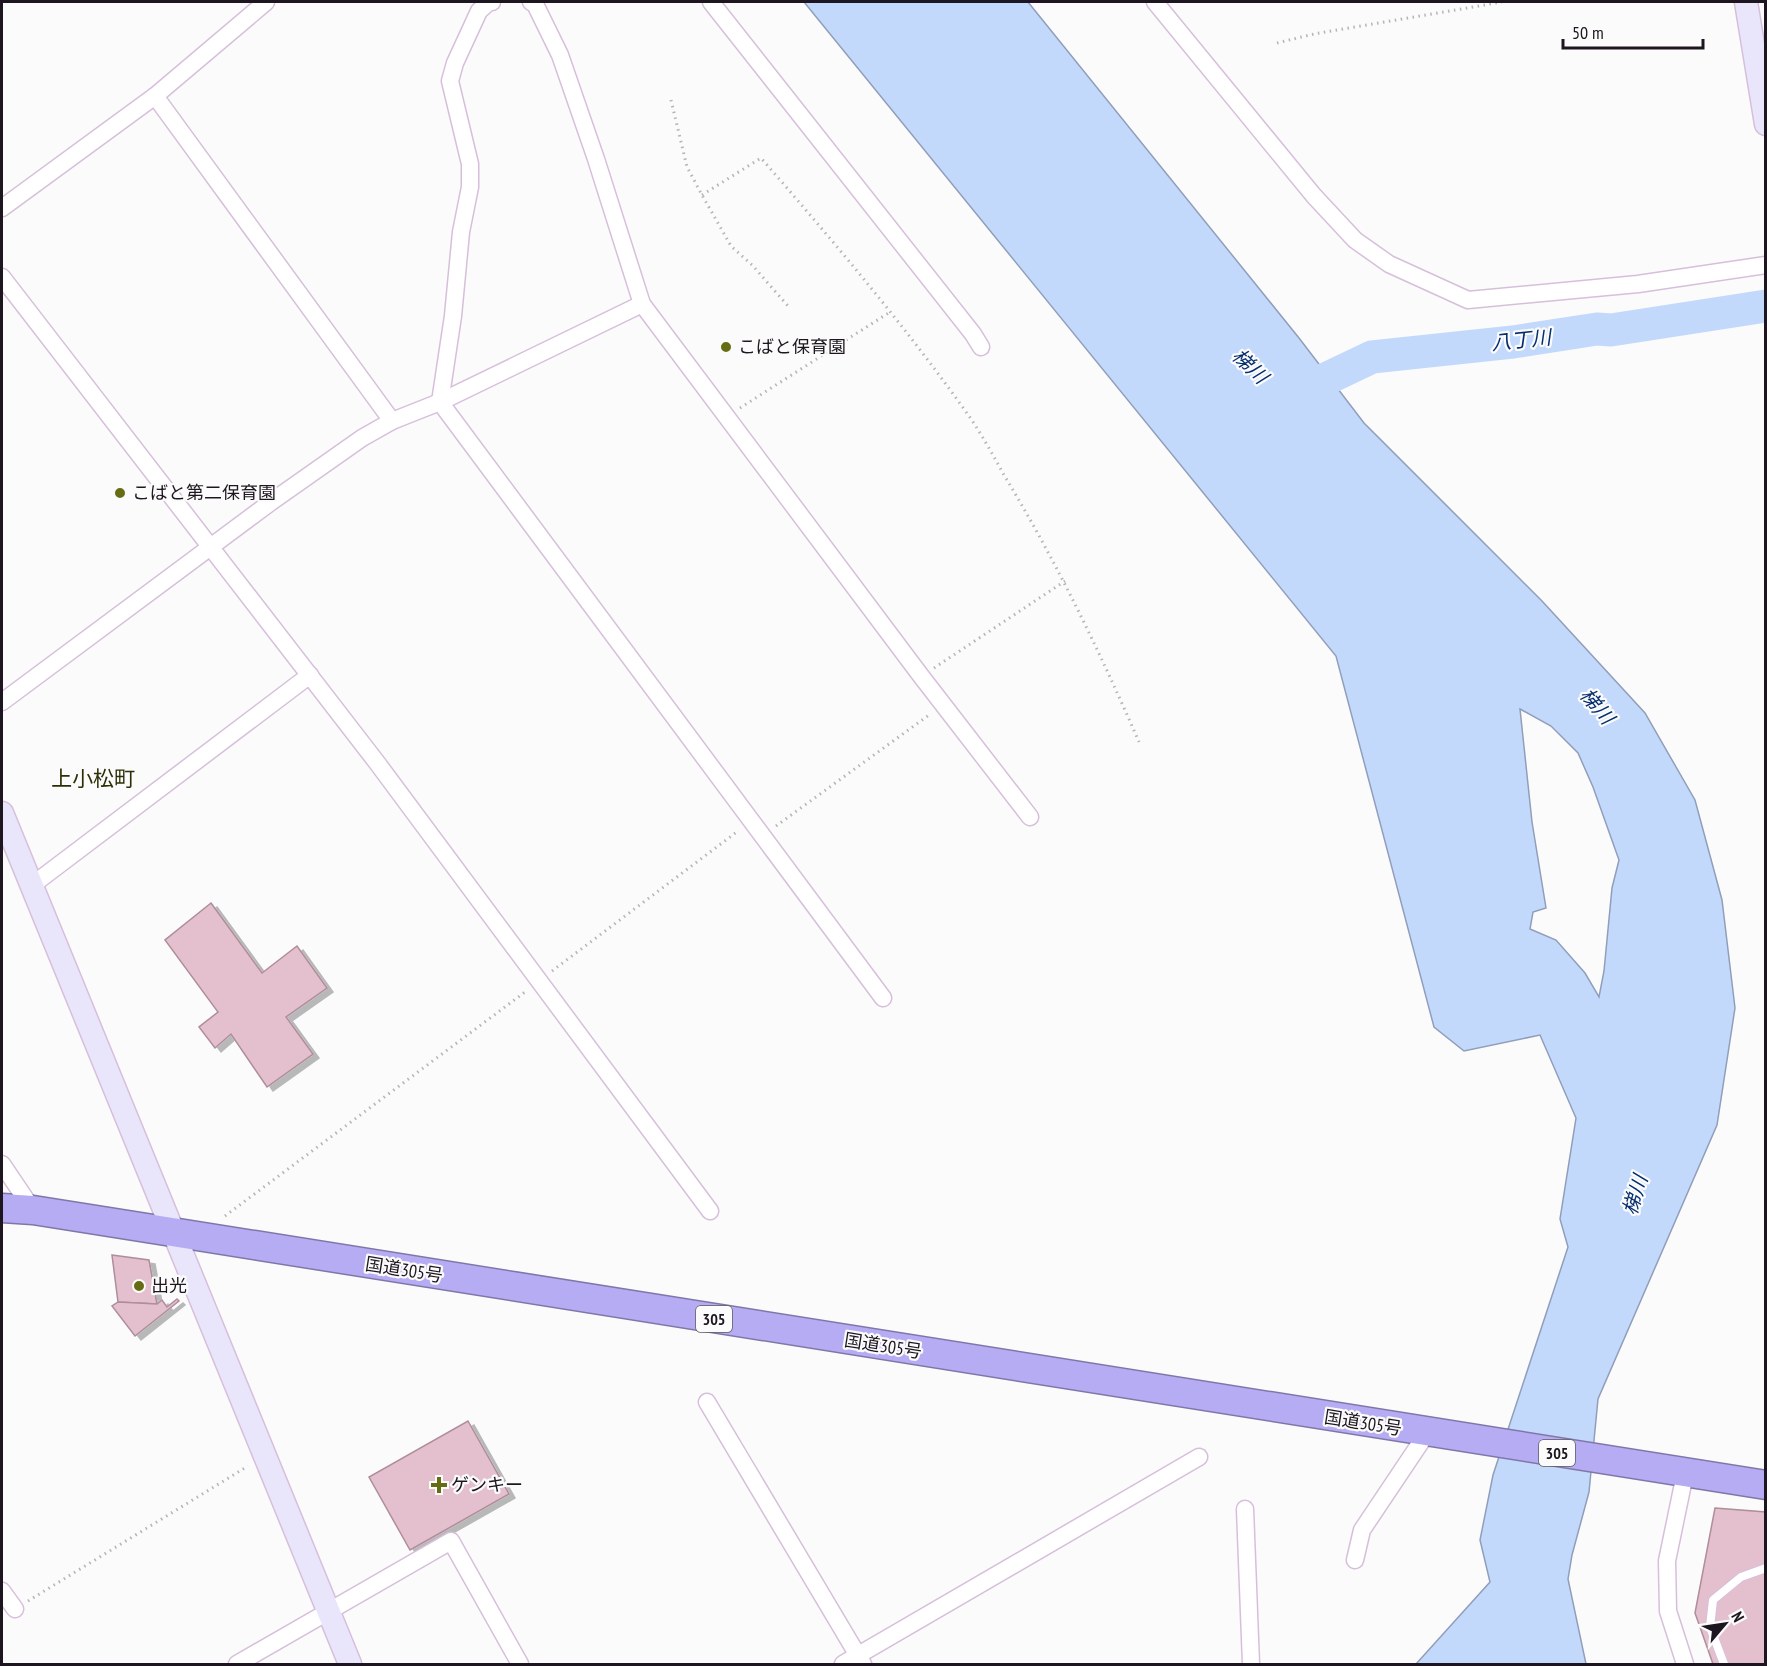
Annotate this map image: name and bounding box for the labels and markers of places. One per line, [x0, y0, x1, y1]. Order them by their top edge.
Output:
place label: こばと保育園 [738, 335, 846, 358]
marker: こばと保育園 [719, 340, 733, 354]
place label: こばと第二保育園 [132, 481, 276, 504]
marker: こばと第二保育園 [113, 486, 127, 500]
place label: 出光 [151, 1274, 187, 1297]
marker: 出光 [132, 1279, 146, 1293]
place label: ゲンキー [451, 1473, 523, 1496]
marker: ゲンキー [432, 1478, 446, 1492]

